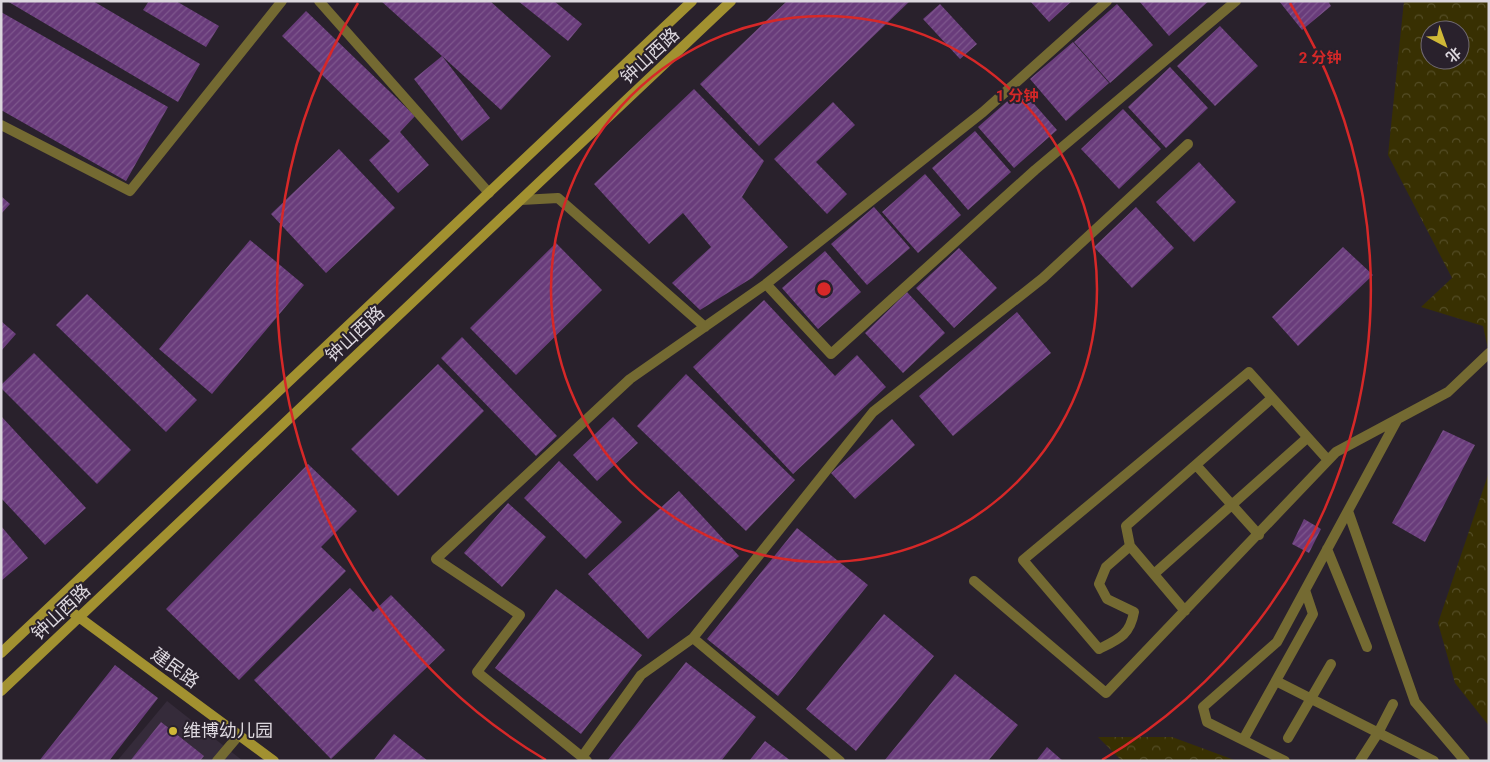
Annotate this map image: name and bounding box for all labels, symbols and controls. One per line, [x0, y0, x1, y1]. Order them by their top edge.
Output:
north arrow [1420, 20, 1470, 70]
street label: 钟山西路 [616, 23, 683, 88]
text: 北 [1443, 44, 1464, 65]
text: 2 分钟 [1299, 49, 1341, 67]
text: 1 分钟 [996, 87, 1038, 105]
centre of rings [815, 280, 833, 298]
street label: 钟山西路 [321, 301, 388, 366]
street label: 钟山西路 [27, 579, 94, 644]
street label: 建民路 [147, 643, 203, 692]
place label: 维博幼儿园 [183, 720, 273, 741]
marker: 维博幼儿园 [167, 725, 179, 737]

